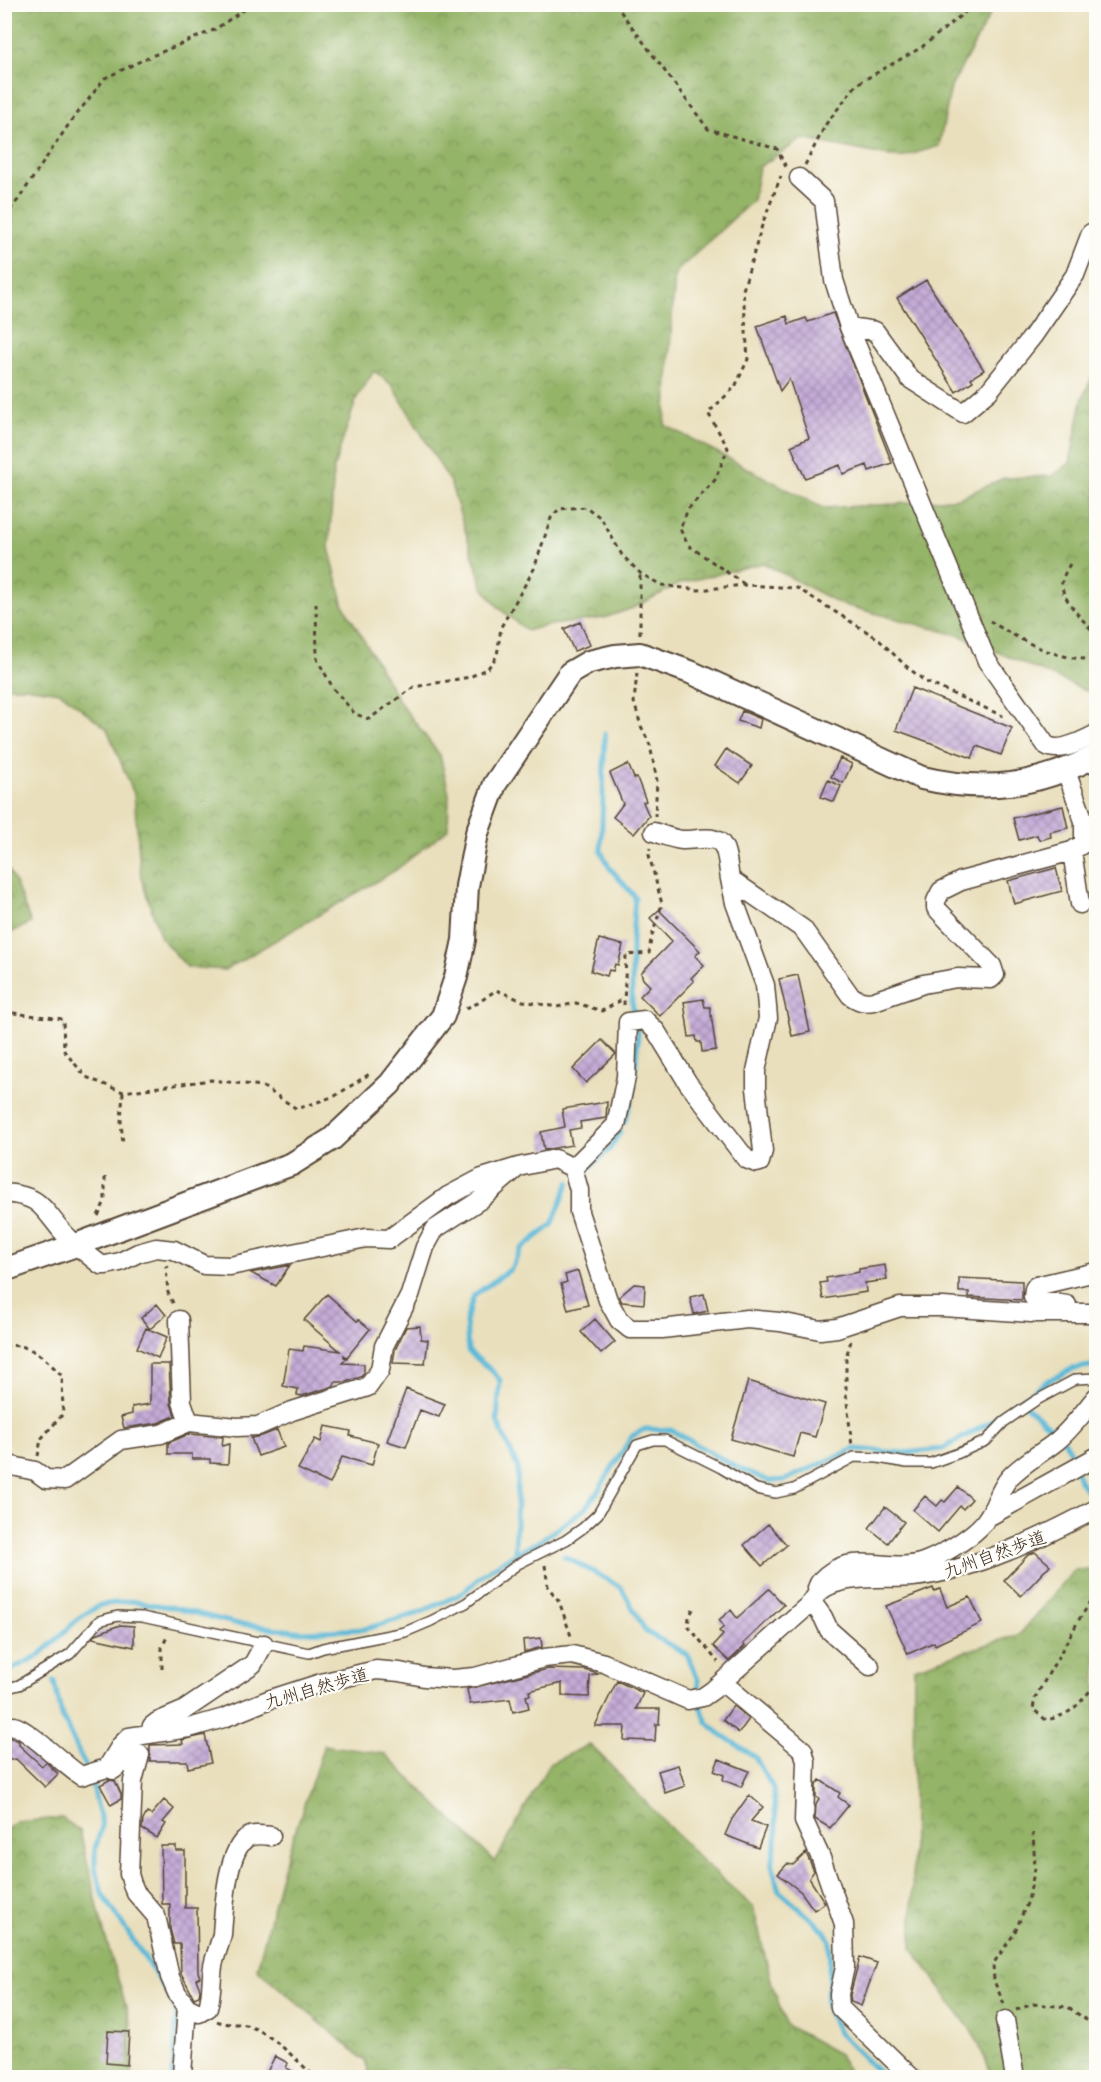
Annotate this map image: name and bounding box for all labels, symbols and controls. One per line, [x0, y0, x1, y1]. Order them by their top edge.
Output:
street label: 九州自然歩道 [939, 1522, 1049, 1584]
street label: 九州自然歩道 [260, 1659, 372, 1715]

